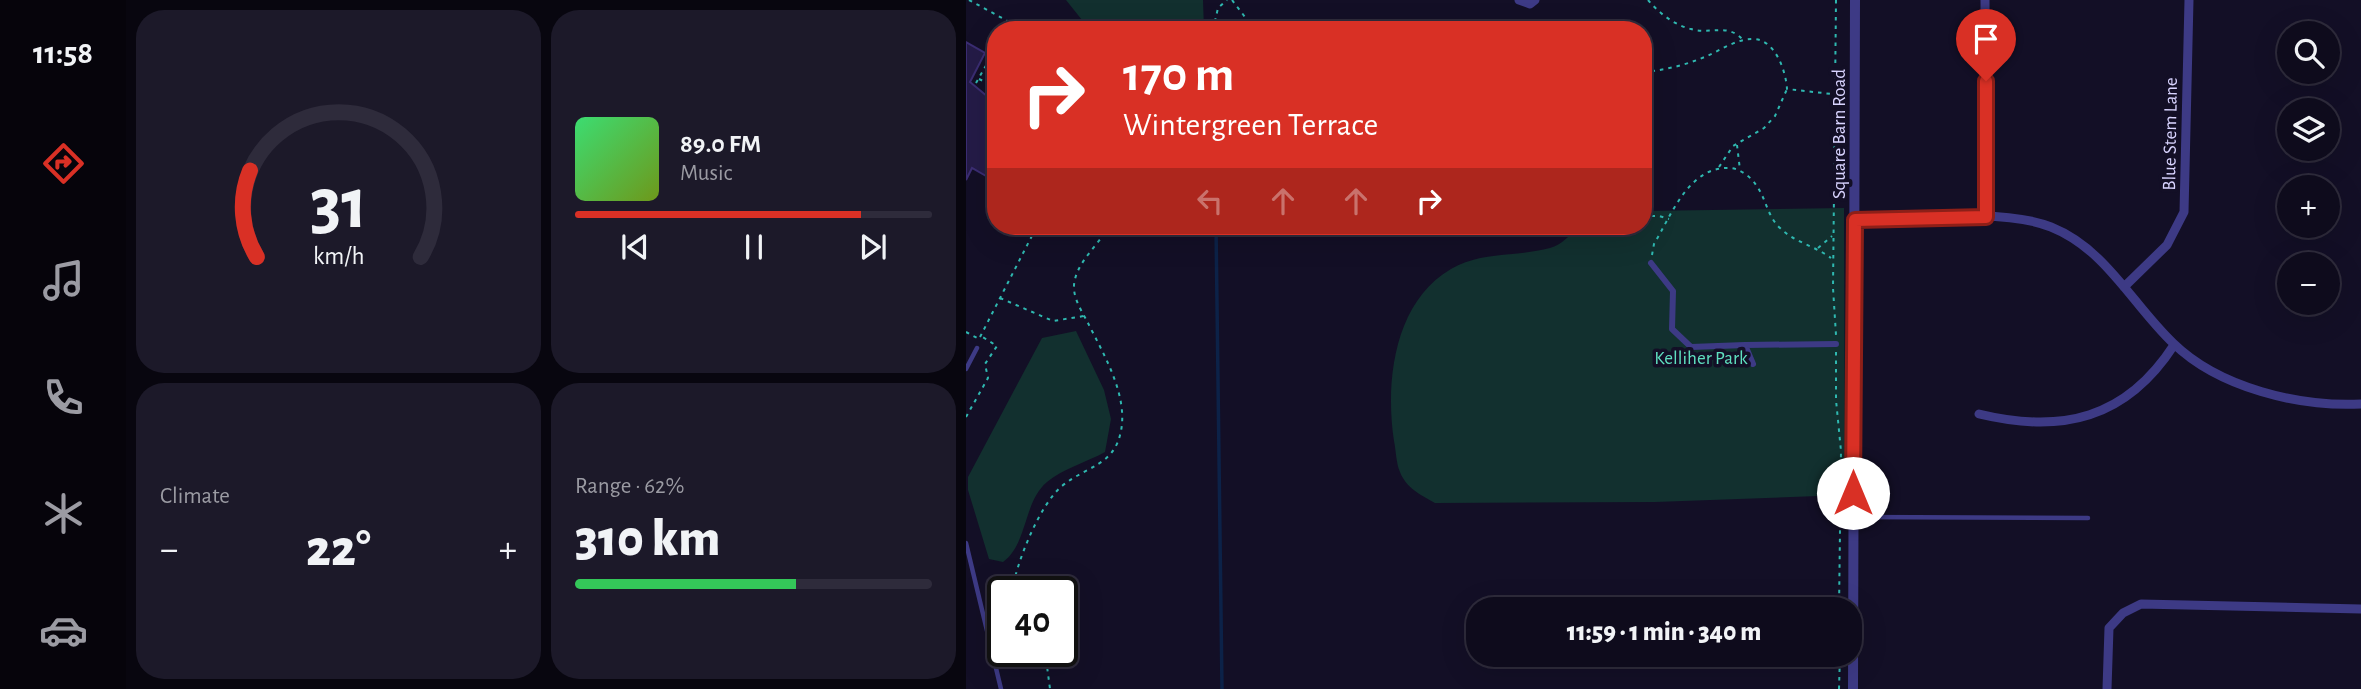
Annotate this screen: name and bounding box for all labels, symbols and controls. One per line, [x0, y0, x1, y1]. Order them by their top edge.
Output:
pin [1956, 9, 2016, 81]
icon: arrive [1967, 20, 2005, 58]
map controls [2277, 21, 2340, 315]
button: search [2277, 21, 2340, 84]
text: 11:58 [33, 37, 93, 69]
icon: right [1008, 49, 1099, 140]
text: 170 m [1123, 51, 1234, 100]
street label: Square Barn Road [1830, 69, 1849, 199]
street label: Blue Stem Lane [2160, 77, 2181, 191]
button: layers [2277, 98, 2340, 161]
text: Wintergreen Terrace [1123, 109, 1378, 141]
text: 89.0 FM [680, 131, 761, 157]
icon: directions [39, 139, 88, 188]
text: Music [680, 162, 732, 185]
text: 31 [310, 170, 367, 243]
button: + [2277, 175, 2340, 238]
icon: left [1191, 182, 1229, 220]
icon: ahead [1264, 182, 1302, 220]
icon: ahead [1337, 182, 1375, 220]
icon: right [1410, 182, 1448, 220]
icon: previous [616, 228, 654, 266]
icon: pause [735, 228, 773, 266]
icon: next [854, 228, 892, 266]
text: km/h [313, 244, 364, 269]
button: − [2277, 252, 2340, 315]
icon: music [39, 256, 88, 305]
park label: Kelliher Park [1654, 349, 1748, 368]
icon: phone [39, 373, 88, 422]
position arrow [1816, 456, 1890, 530]
text: Range · 62% [575, 475, 684, 498]
text: Climate [160, 485, 230, 508]
icon: climate [39, 489, 88, 538]
text: 310 km [575, 513, 720, 565]
text: 22° [306, 523, 371, 575]
text: − [160, 531, 178, 569]
text: + [499, 531, 517, 569]
speed limit sign: 40 [987, 576, 1078, 667]
icon: car [39, 606, 88, 655]
text: 11:59 · 1 min · 340 m [1567, 619, 1761, 645]

